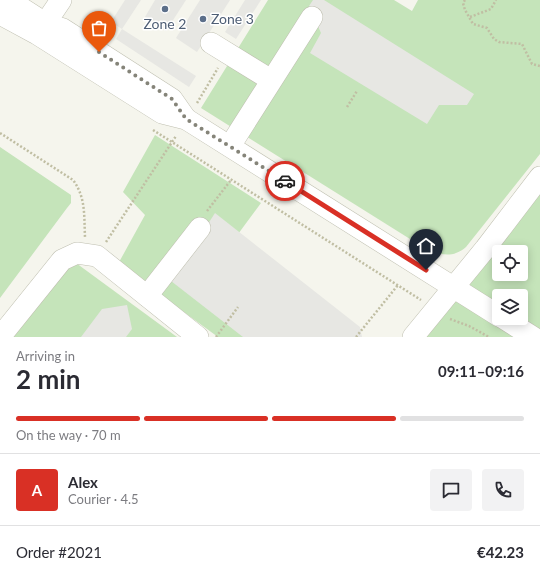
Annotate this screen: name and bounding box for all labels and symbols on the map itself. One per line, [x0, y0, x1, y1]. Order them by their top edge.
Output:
marker: Zone 2 [160, 4, 170, 14]
place label: Zone 3 [211, 10, 254, 27]
pin [82, 11, 116, 52]
marker: Zone 3 [198, 14, 208, 24]
place label: Zone 2 [144, 15, 186, 32]
courier [265, 161, 305, 201]
pin [409, 229, 443, 270]

